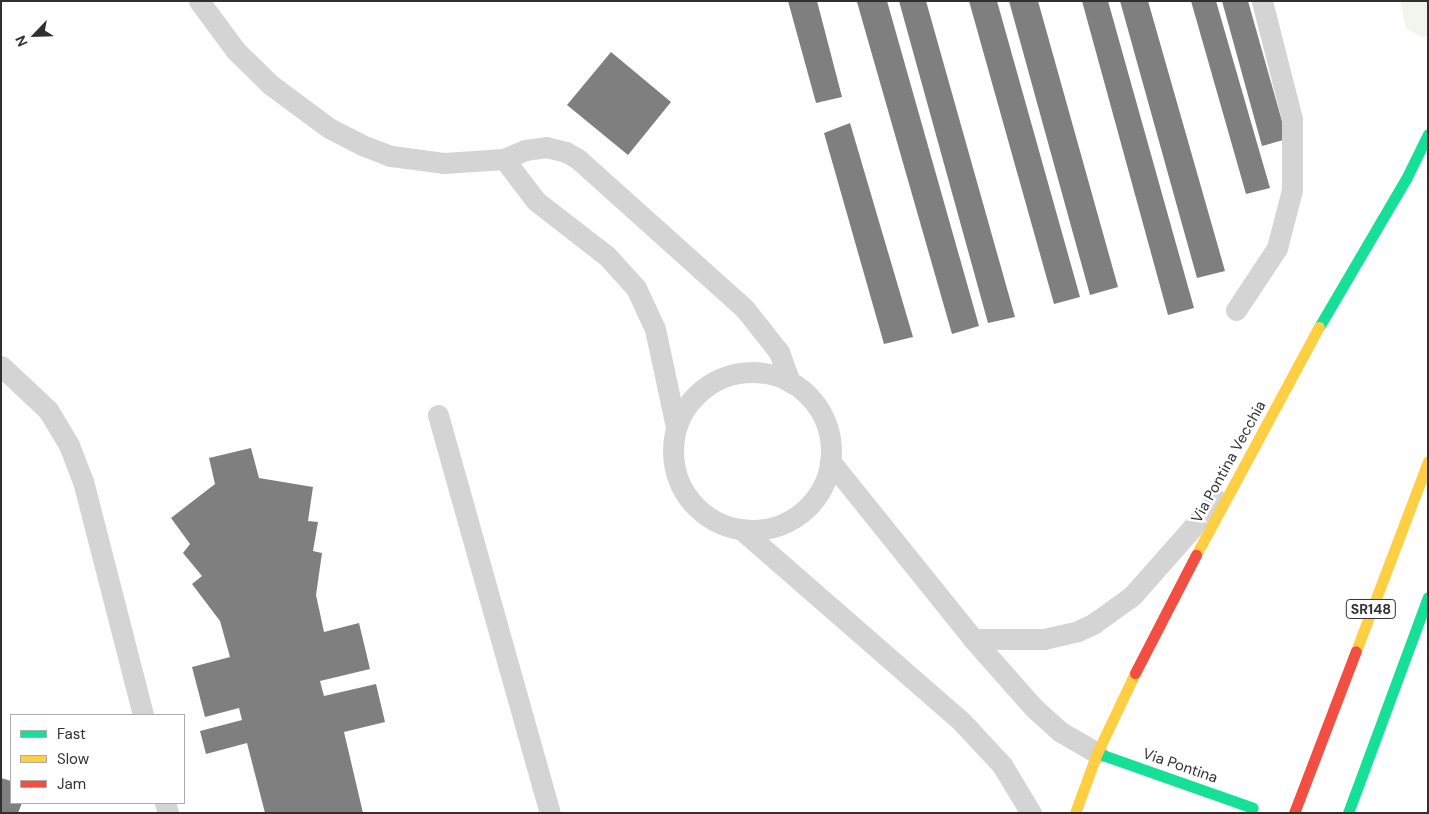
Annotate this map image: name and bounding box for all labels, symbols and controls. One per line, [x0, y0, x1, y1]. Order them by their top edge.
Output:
north arrow [10, 10, 60, 60]
text: N [11, 33, 32, 49]
street label: Via Pontina Vecchia [1188, 398, 1270, 526]
road number: SR148 [1345, 598, 1397, 620]
legend [10, 714, 185, 804]
text: Fast [57, 724, 86, 744]
street label: Via Pontina [1140, 745, 1220, 787]
text: Slow [57, 749, 89, 769]
text: Jam [57, 774, 86, 794]

